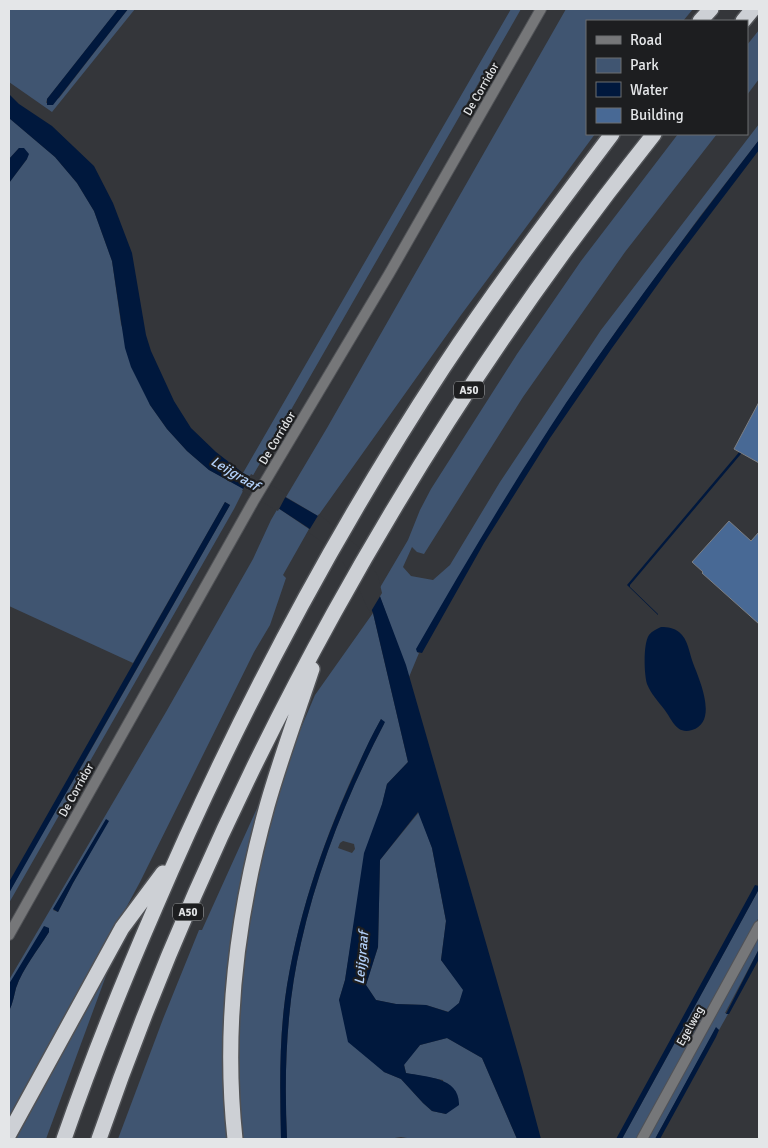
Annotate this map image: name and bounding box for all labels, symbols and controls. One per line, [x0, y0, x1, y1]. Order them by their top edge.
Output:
legend [586, 20, 748, 135]
text: Road [630, 31, 662, 49]
text: Park [630, 56, 659, 74]
street label: De Corridor [460, 59, 503, 119]
text: Water [630, 81, 668, 99]
text: Building [630, 106, 684, 124]
road number: A50 [454, 382, 484, 398]
street label: De Corridor [256, 409, 299, 467]
water label: Leijgraaf [208, 453, 265, 496]
street label: De Corridor [56, 760, 98, 820]
road number: A50 [173, 904, 203, 920]
water label: Leijgraaf [351, 928, 373, 985]
street label: Egelweg [673, 1004, 707, 1049]

